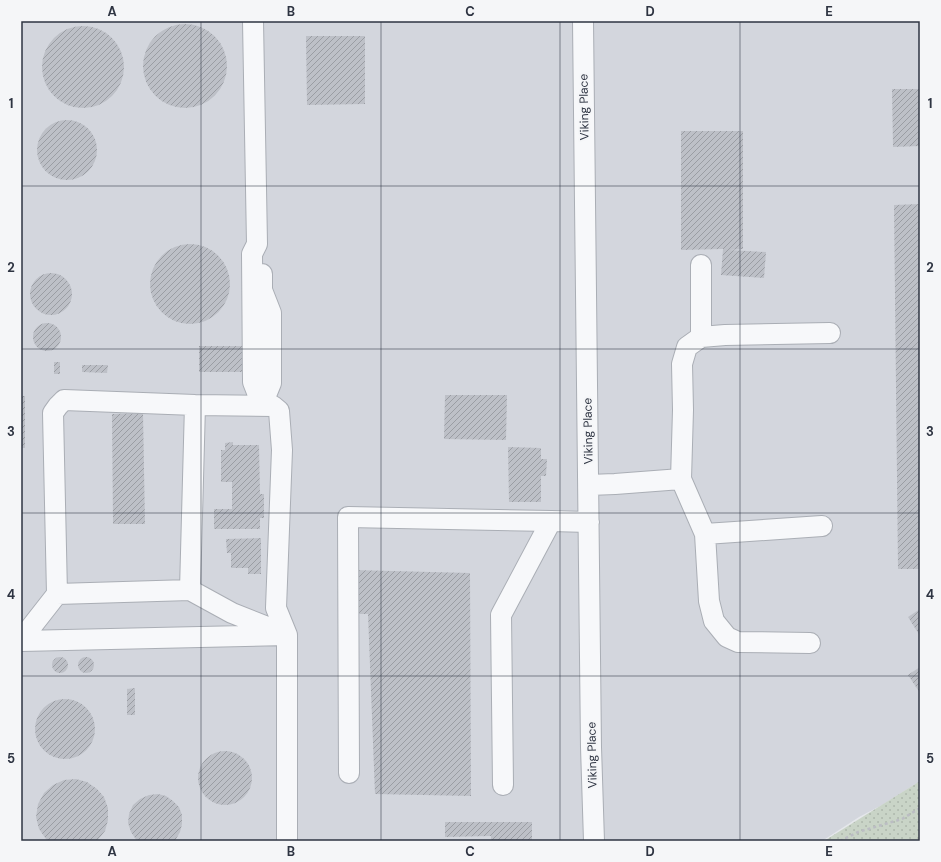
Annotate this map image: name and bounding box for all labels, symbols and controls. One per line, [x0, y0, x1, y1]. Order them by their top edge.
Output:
text: A [107, 3, 117, 20]
text: B [287, 3, 295, 20]
text: C [465, 3, 475, 20]
text: D [645, 3, 655, 20]
text: E [825, 3, 833, 20]
street label: Viking Place [575, 73, 593, 140]
text: 1 [9, 95, 13, 112]
text: 1 [928, 95, 932, 112]
text: 2 [7, 259, 15, 276]
text: 2 [926, 259, 934, 276]
street label: Viking Place [579, 397, 597, 464]
text: 3 [7, 423, 15, 440]
text: 3 [926, 423, 934, 440]
text: 4 [7, 586, 15, 603]
text: 4 [926, 586, 934, 603]
street label: Viking Place [583, 721, 601, 788]
text: 5 [7, 750, 15, 767]
text: 5 [926, 750, 934, 767]
text: A [107, 843, 117, 860]
text: B [287, 843, 295, 860]
text: C [465, 843, 475, 860]
text: D [645, 843, 655, 860]
text: E [825, 843, 833, 860]

